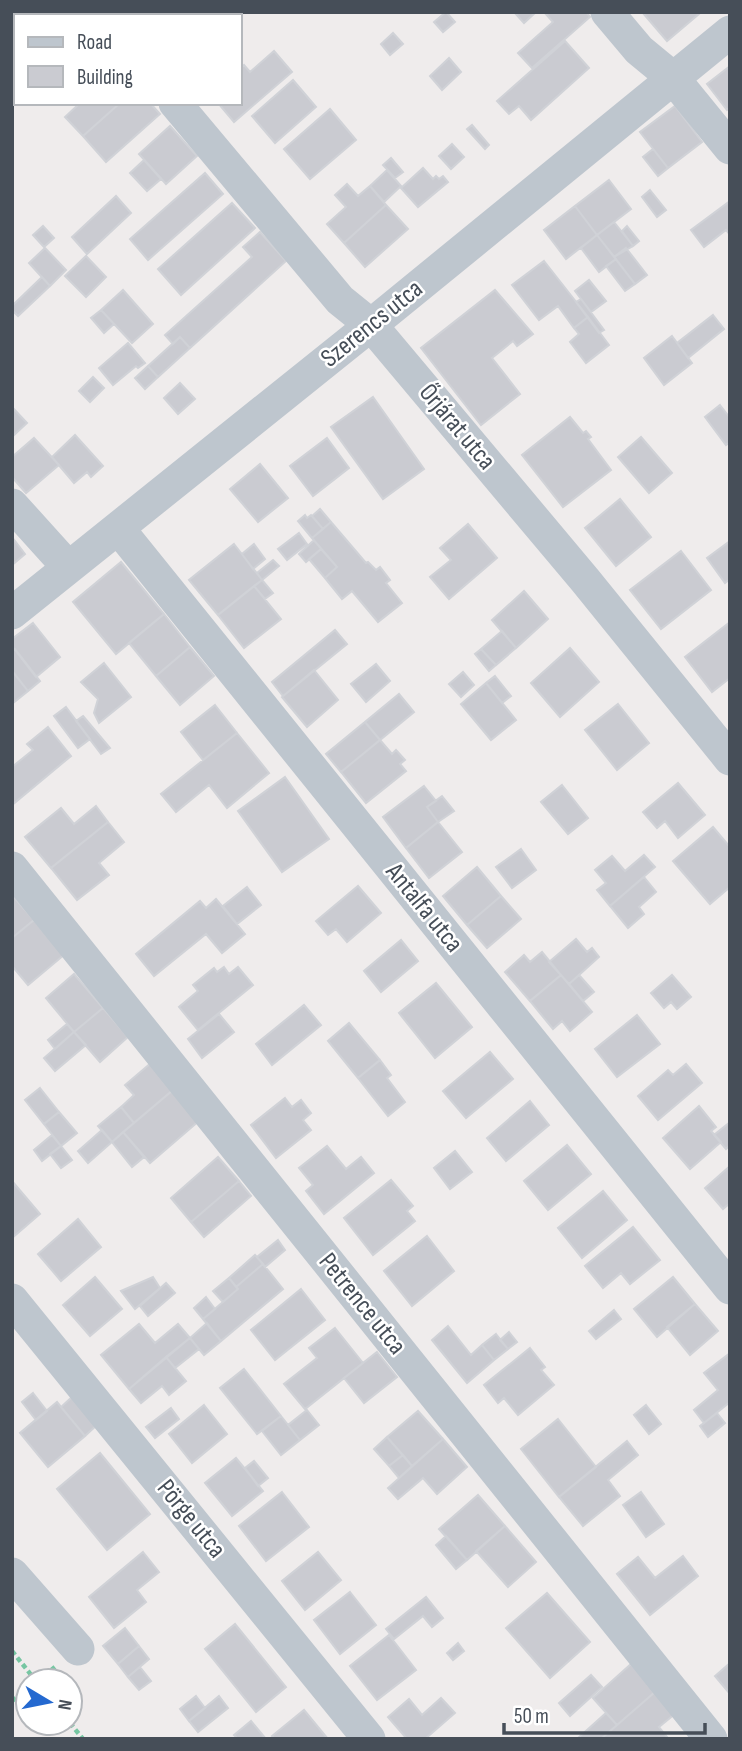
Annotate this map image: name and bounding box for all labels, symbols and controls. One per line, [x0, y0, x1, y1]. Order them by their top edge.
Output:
legend [14, 14, 242, 105]
text: Road [77, 30, 112, 55]
text: Building [77, 65, 133, 90]
street label: Szerencs utca [315, 274, 429, 374]
street label: Őrjárat utca [412, 378, 502, 476]
street label: Antalfa utca [378, 856, 469, 959]
street label: Petrence utca [312, 1247, 412, 1361]
street label: Pörge utca [150, 1473, 232, 1565]
north arrow [14, 1667, 84, 1737]
scale bar [504, 1692, 705, 1736]
text: N [52, 1698, 76, 1712]
text: 50 m [514, 1704, 549, 1729]

